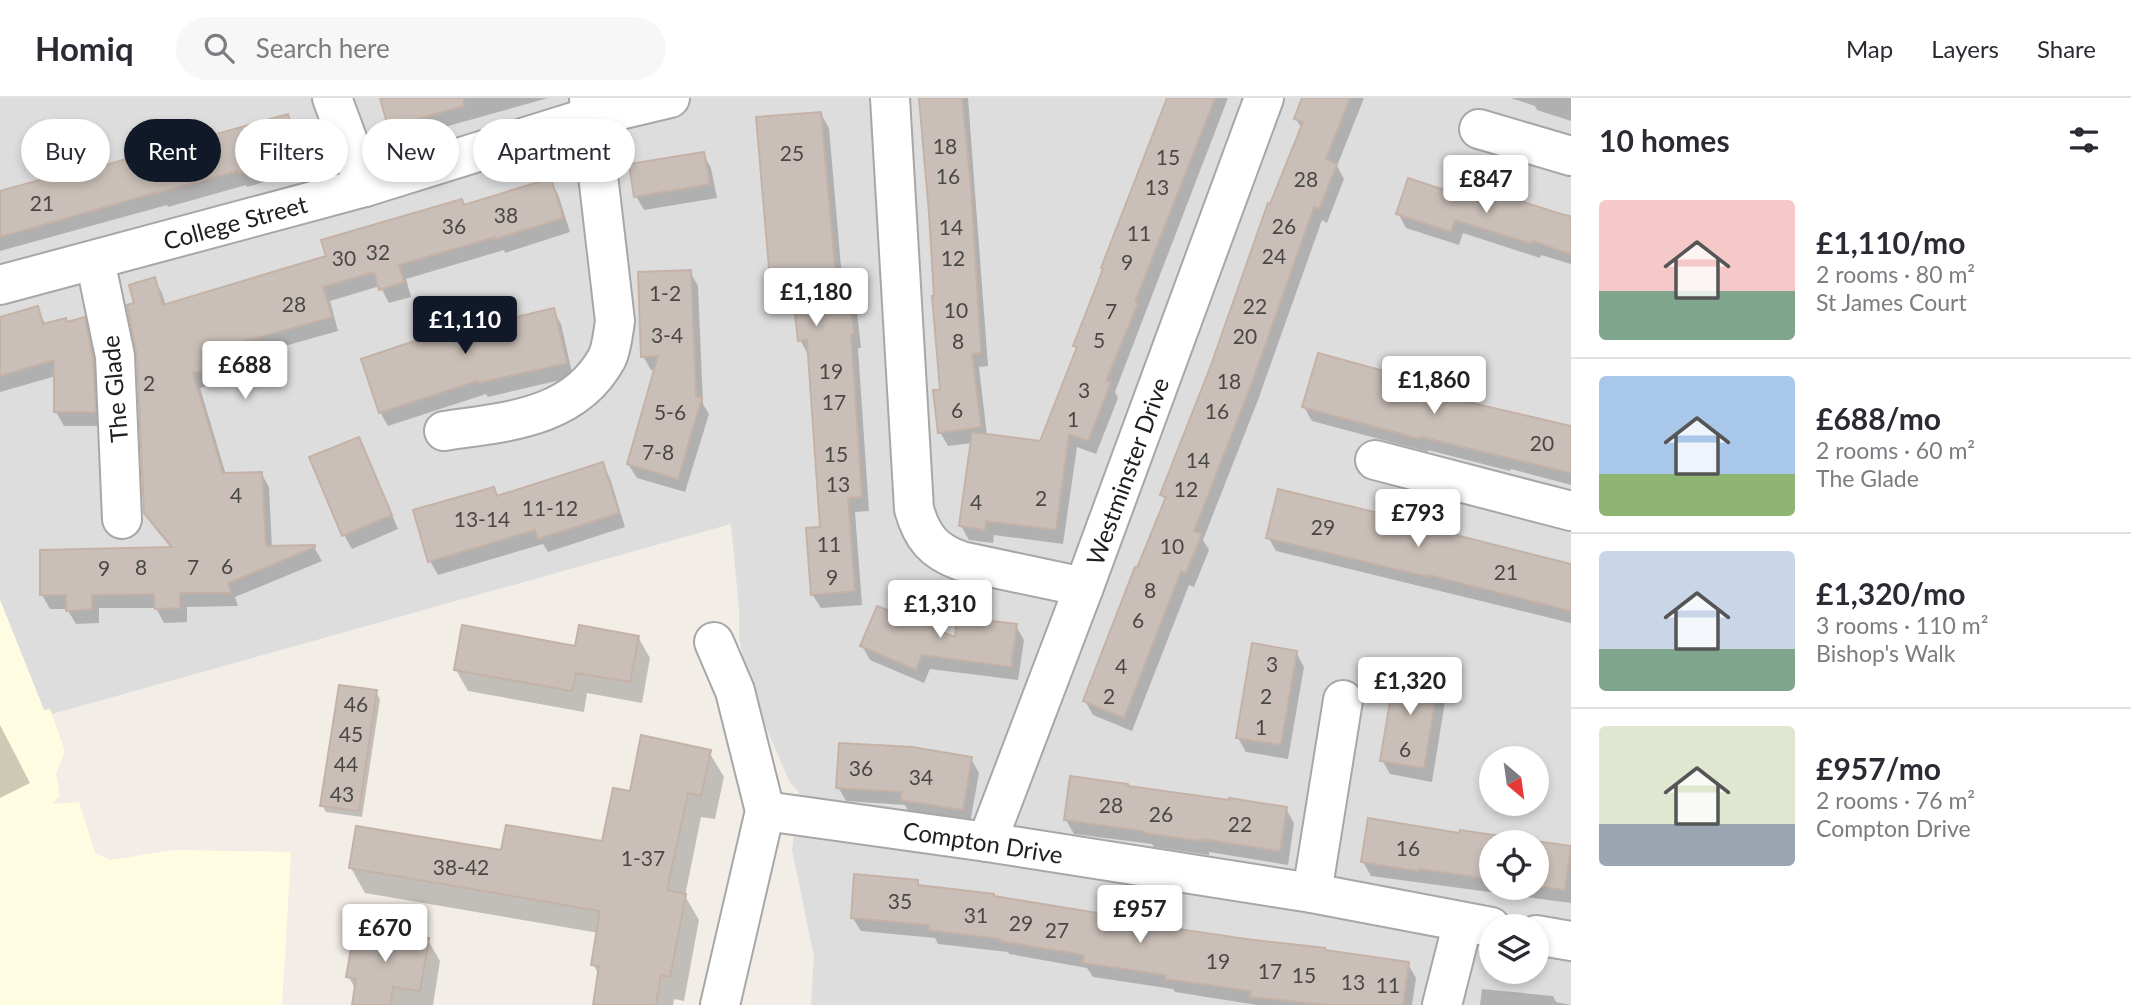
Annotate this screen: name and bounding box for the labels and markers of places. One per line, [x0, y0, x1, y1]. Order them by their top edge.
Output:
pin: £847 [1445, 156, 1527, 215]
pin: £1,180 [759, 268, 873, 328]
pin: £1,110 [408, 296, 522, 356]
pin: £688 [204, 342, 286, 401]
pin: £1,860 [1377, 356, 1491, 416]
pin: £793 [1377, 490, 1459, 549]
pin: £1,310 [883, 580, 997, 640]
pin: £1,320 [1353, 658, 1467, 717]
pin: £957 [1099, 886, 1181, 945]
pin: £670 [344, 904, 426, 964]

